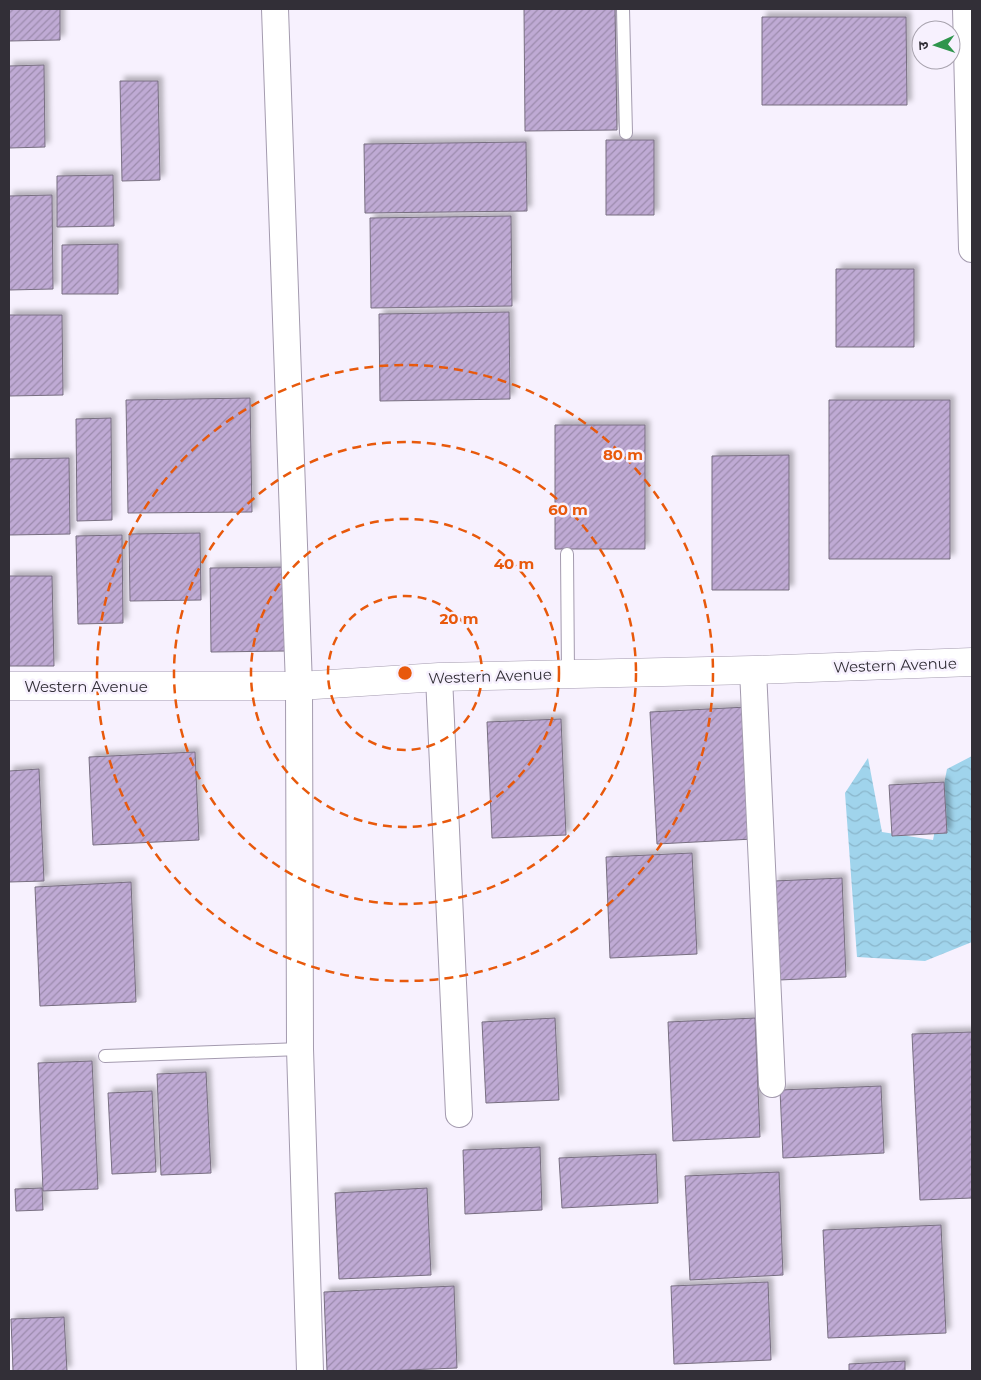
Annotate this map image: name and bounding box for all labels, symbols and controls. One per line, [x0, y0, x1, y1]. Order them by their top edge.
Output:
north arrow [911, 20, 961, 70]
text: उ [914, 40, 932, 50]
text: 80 m [603, 445, 643, 464]
text: 60 m [548, 500, 588, 519]
text: 40 m [494, 554, 534, 573]
text: 20 m [439, 609, 479, 628]
street label: Western Avenue [833, 653, 957, 677]
centre of rings [396, 664, 414, 682]
street label: Western Avenue [428, 664, 552, 688]
street label: Western Avenue [24, 677, 148, 696]

